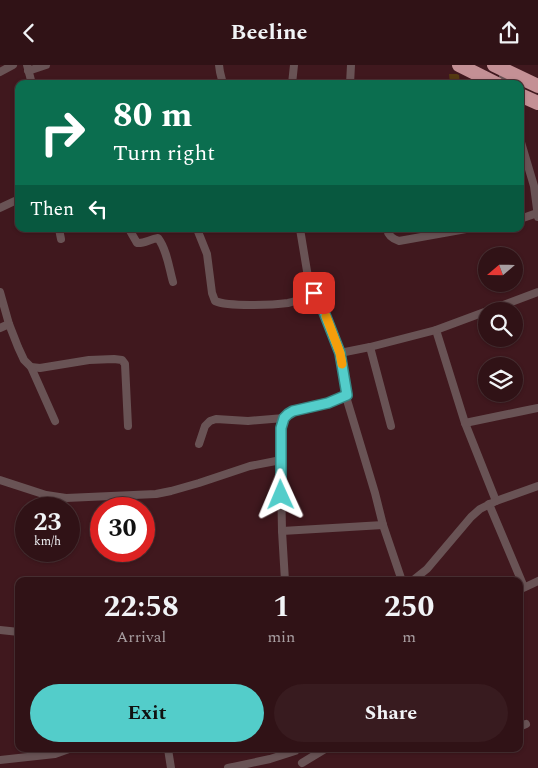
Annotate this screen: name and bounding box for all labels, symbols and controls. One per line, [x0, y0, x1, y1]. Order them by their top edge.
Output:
text: Beeline [231, 16, 307, 49]
icon: back [15, 19, 43, 47]
icon: share [495, 19, 523, 47]
text: 80 m [113, 89, 193, 142]
icon: right [30, 100, 95, 165]
text: Turn right [113, 137, 215, 170]
text: Then [30, 195, 74, 224]
icon: left [84, 195, 112, 223]
north arrow [478, 247, 522, 293]
map controls [478, 247, 523, 402]
pin [293, 272, 335, 314]
icon: arrive [300, 279, 328, 307]
button: search [478, 302, 523, 347]
button: layers [478, 357, 523, 402]
position arrow [254, 468, 306, 520]
speed limit sign: 30 [90, 497, 155, 562]
text: 23 [33, 504, 62, 542]
text: km/h [34, 532, 61, 551]
text: 22:58 [104, 584, 179, 630]
text: 1 [273, 584, 290, 630]
text: 250 [384, 584, 434, 630]
text: Arrival [116, 625, 166, 649]
text: min [267, 625, 295, 649]
text: m [402, 625, 416, 649]
button: Exit [30, 684, 264, 742]
button: Share [274, 684, 508, 742]

